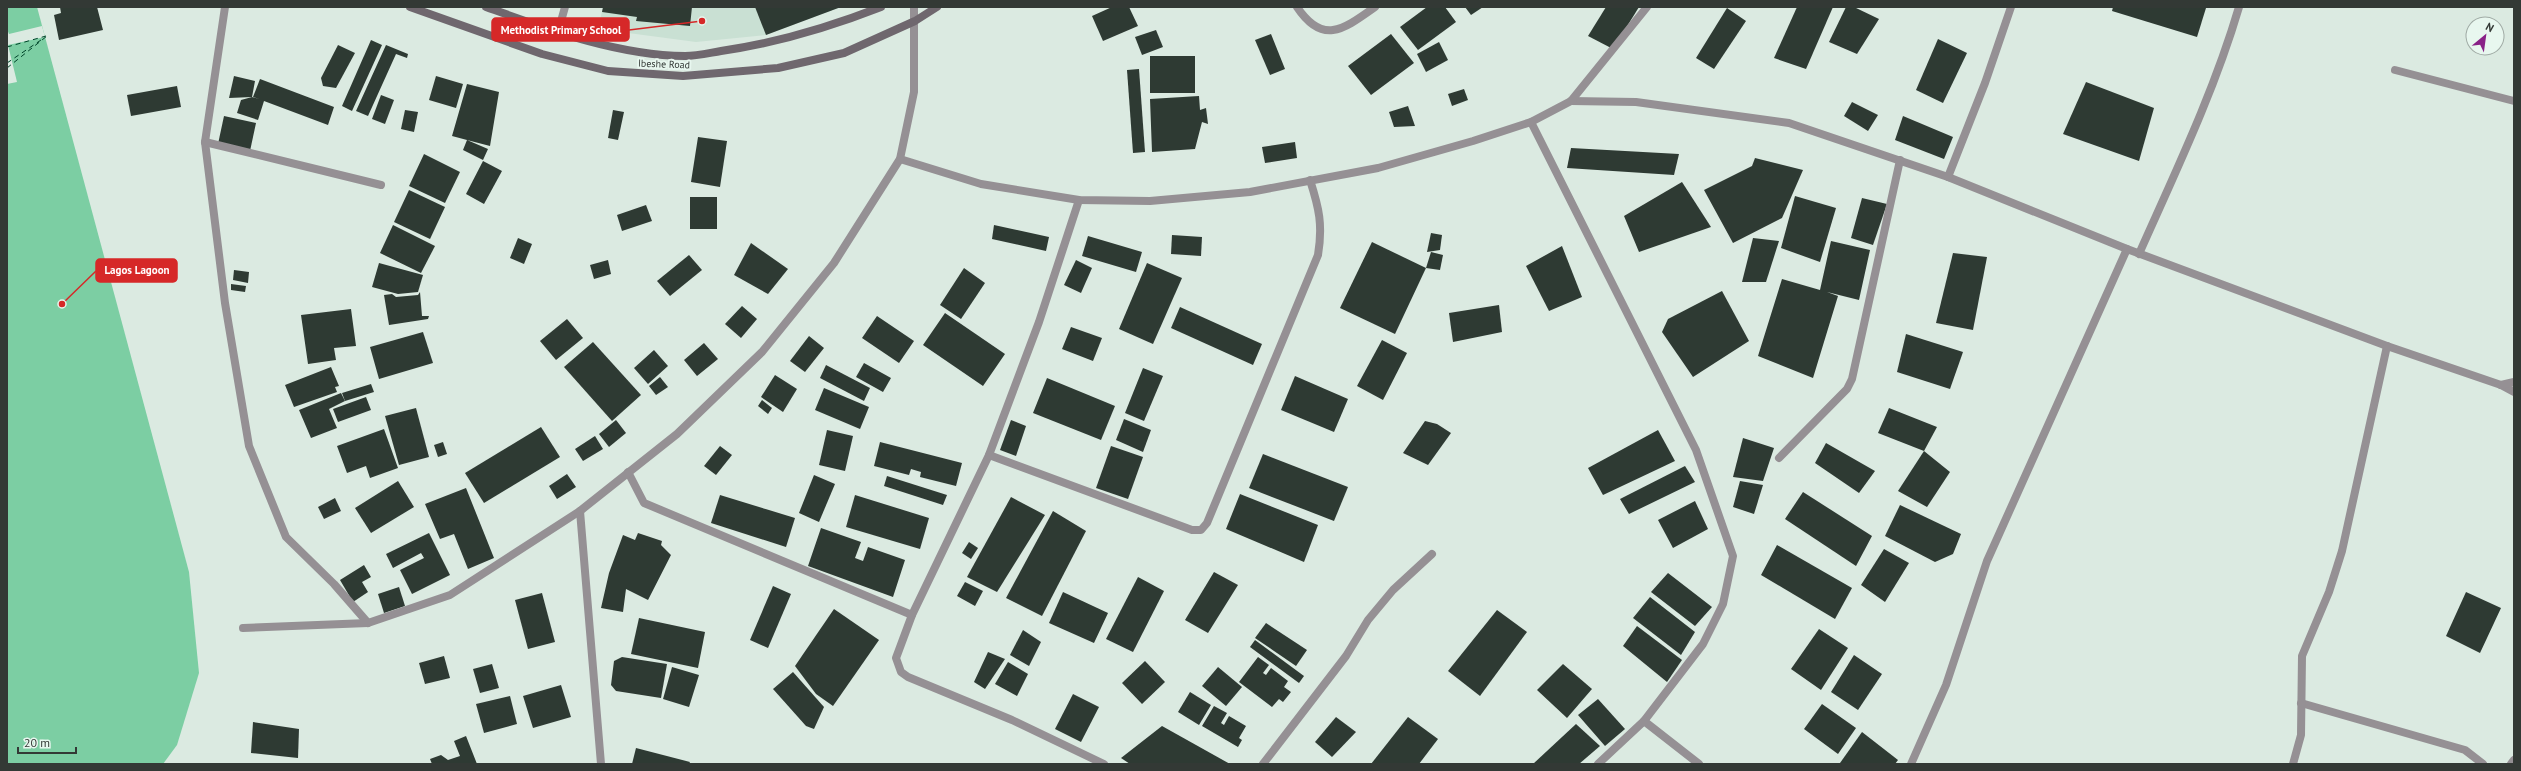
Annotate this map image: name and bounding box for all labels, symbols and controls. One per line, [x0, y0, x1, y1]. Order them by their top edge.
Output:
north arrow [2465, 16, 2505, 56]
callout: Methodist Primary School [492, 18, 629, 41]
text: N [2483, 19, 2496, 35]
text: Methodist Primary School [501, 23, 622, 37]
street label: Ibeshe Road [638, 57, 690, 71]
callout: Lagos Lagoon [96, 259, 177, 282]
text: Lagos Lagoon [104, 263, 170, 277]
scale bar [18, 729, 76, 755]
text: 20 m [24, 735, 50, 750]

